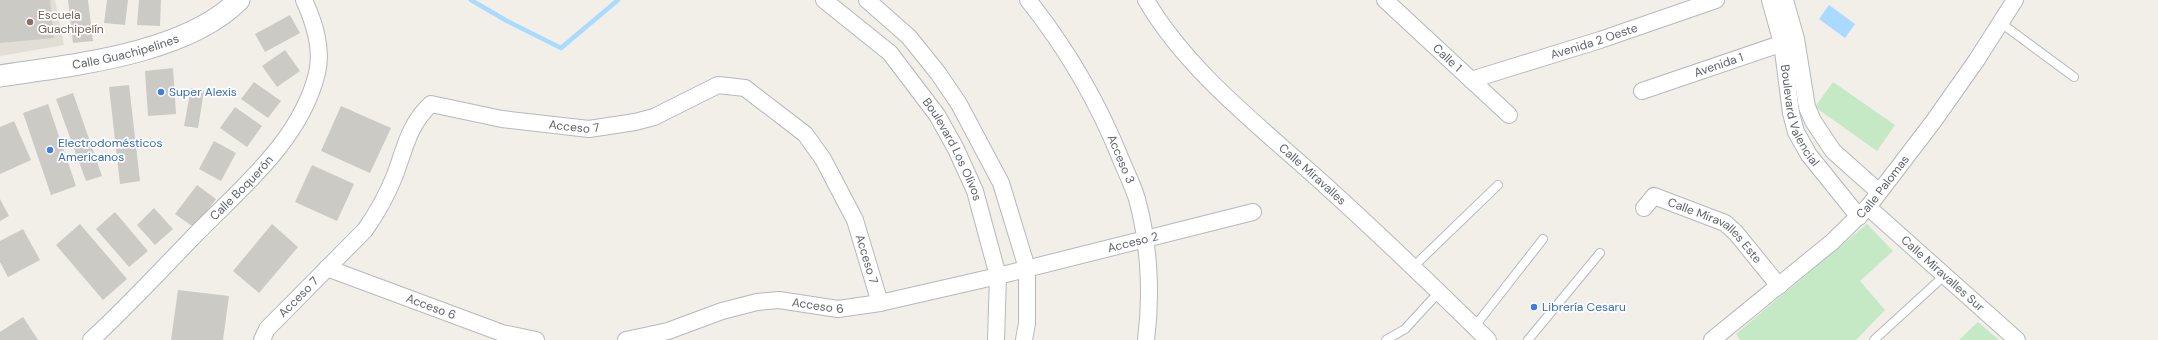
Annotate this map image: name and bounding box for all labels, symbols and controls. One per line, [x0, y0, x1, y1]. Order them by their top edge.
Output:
place label: Escuela Guachipelín [38, 7, 104, 37]
marker: Escuela Guachipelín [25, 17, 35, 27]
street label: Avenida 2 Oeste [1549, 20, 1640, 63]
street label: Calle Guachipelines [71, 30, 181, 73]
street label: Calle 1 [1429, 40, 1465, 75]
street label: Avenida 1 [1692, 49, 1745, 81]
street label: Boulevard Valencial [1777, 63, 1823, 170]
place label: Super Alexis [169, 84, 237, 100]
marker: Super Alexis [156, 87, 166, 97]
street label: Boulevard Los Olivos [919, 94, 985, 203]
street label: Acceso 7 [548, 116, 601, 137]
street label: Acceso 3 [1103, 132, 1138, 186]
place label: Electrodomésticos Americanos [58, 135, 163, 165]
street label: Calle Miravalles [1275, 140, 1350, 209]
marker: Electrodomésticos Americanos [45, 145, 55, 155]
street label: Calle Boquerón [206, 152, 277, 224]
street label: Calle Palomas [1853, 152, 1913, 222]
street label: Calle Miravalles Este [1665, 194, 1765, 267]
street label: Acceso 2 [1106, 228, 1160, 256]
street label: Acceso 7 [852, 232, 882, 286]
street label: Calle Miravalles Sur [1898, 232, 1988, 315]
street label: Acceso 7 [275, 273, 322, 321]
street label: Acceso 6 [404, 290, 458, 323]
street label: Acceso 6 [791, 294, 845, 317]
place label: Librería Cesaru [1542, 299, 1626, 315]
marker: Librería Cesaru [1529, 302, 1539, 312]

